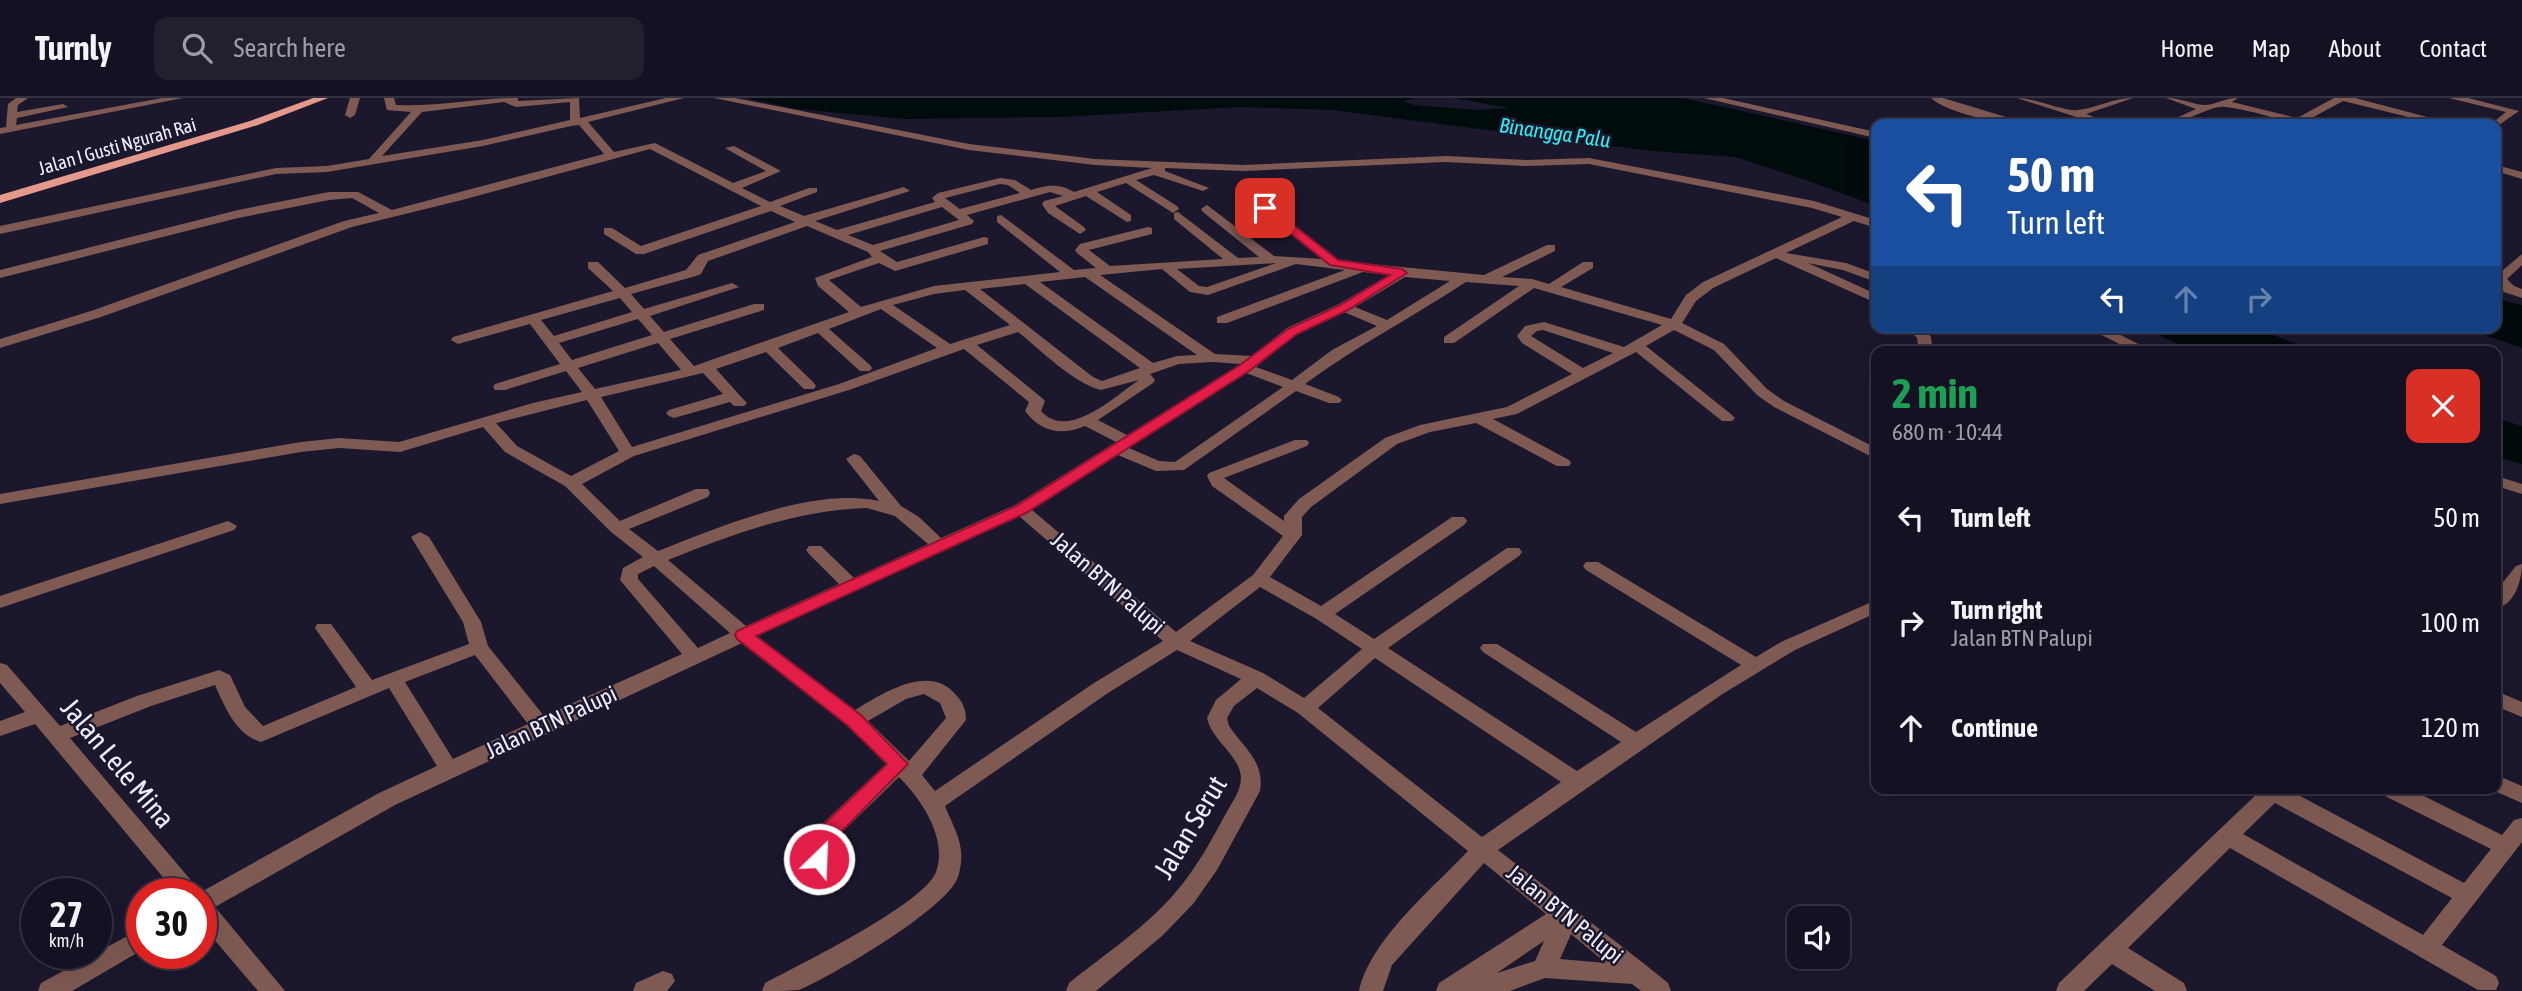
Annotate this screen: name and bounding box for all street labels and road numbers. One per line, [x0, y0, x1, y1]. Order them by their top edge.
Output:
street label: Jalan I Gusti Ngurah Rai [35, 113, 199, 179]
street label: Jalan BTN Palupi [1046, 527, 1170, 639]
street label: Jalan BTN Palupi [481, 680, 621, 764]
street label: Jalan Lele Mina [55, 692, 181, 834]
street label: Jalan Serut [1147, 770, 1233, 884]
street label: Jalan BTN Palupi [1502, 859, 1628, 969]

